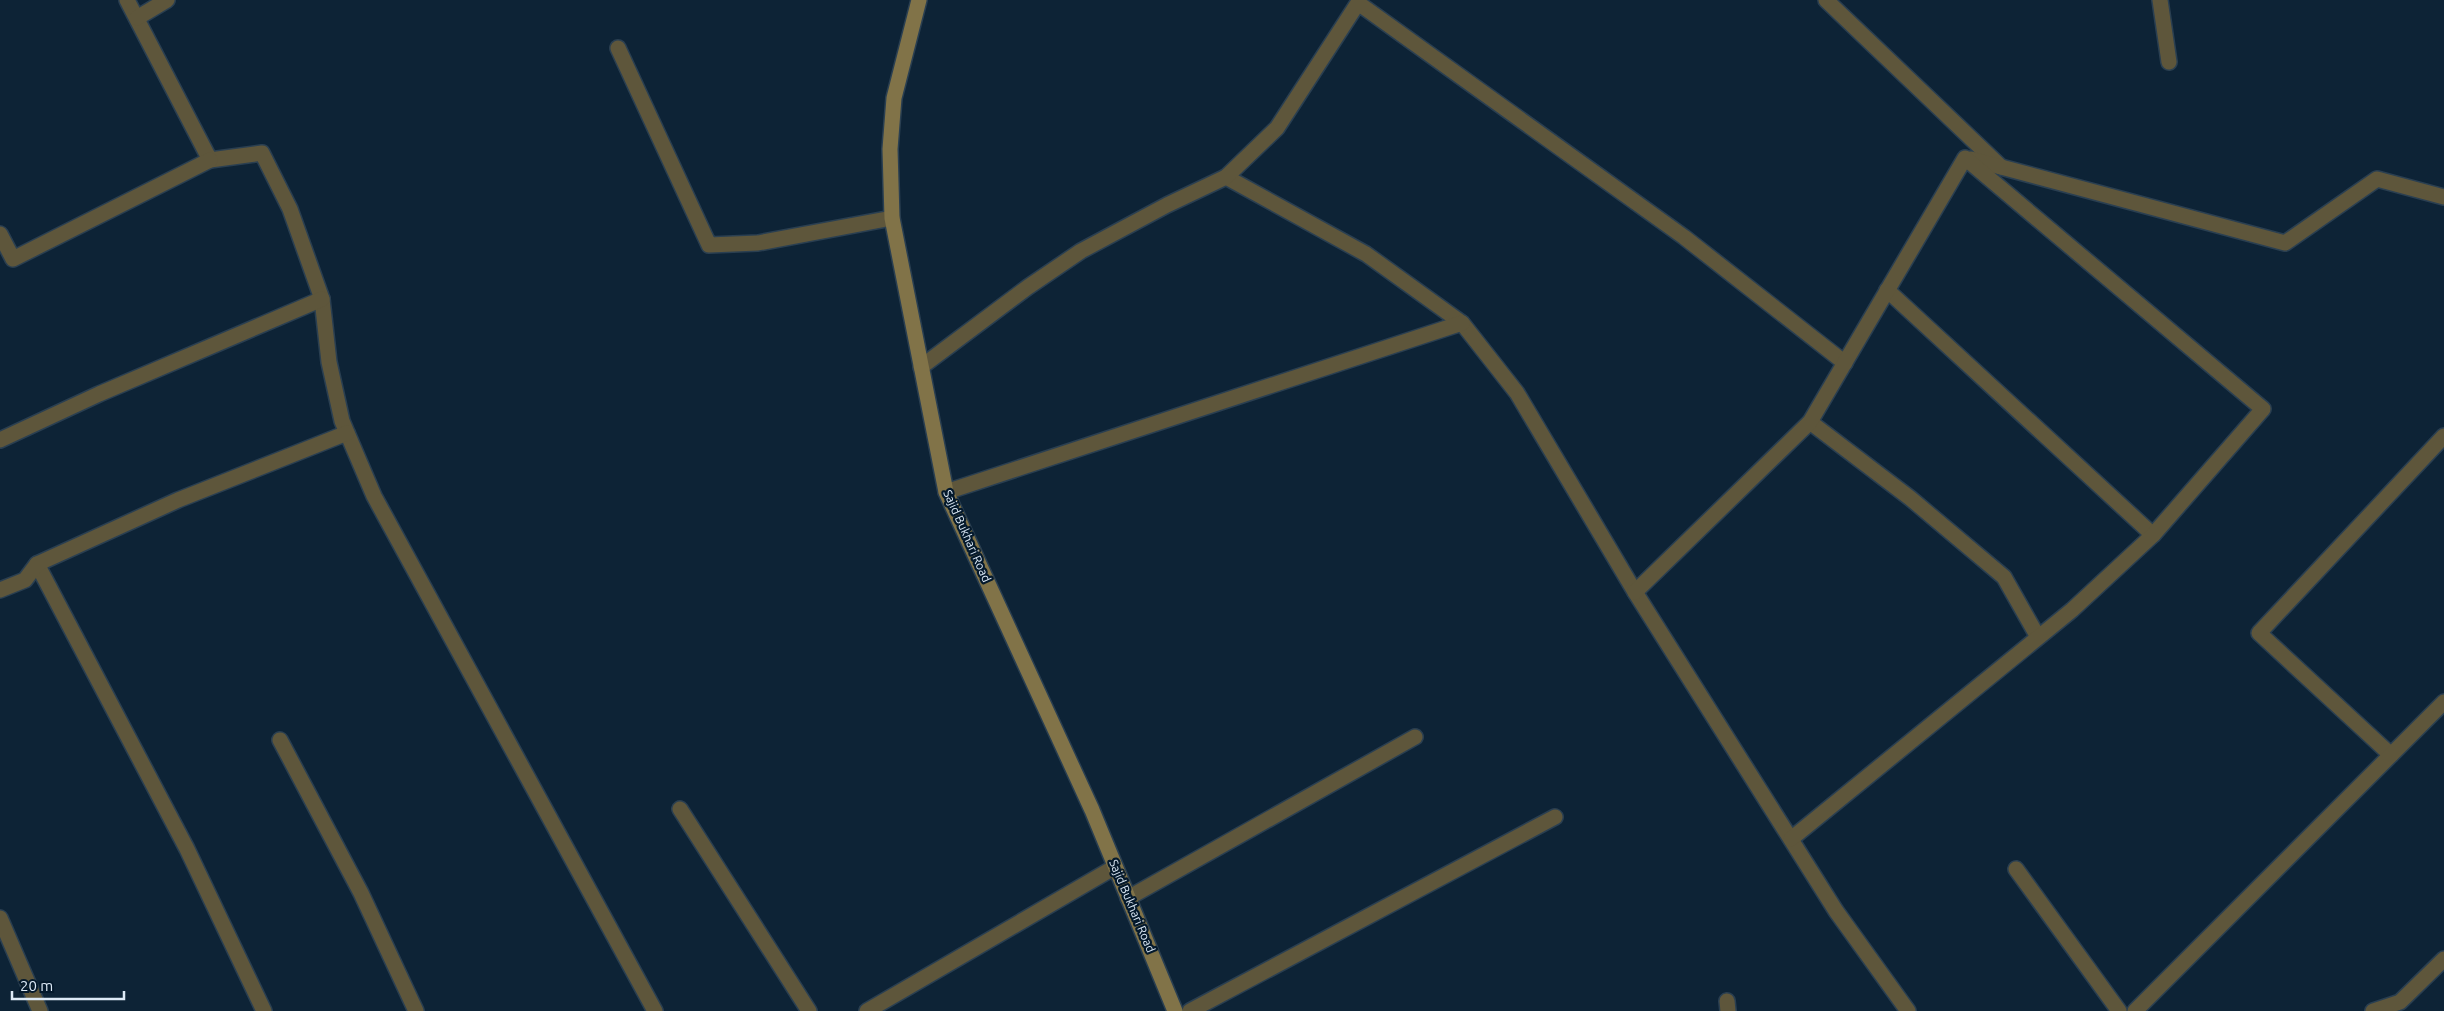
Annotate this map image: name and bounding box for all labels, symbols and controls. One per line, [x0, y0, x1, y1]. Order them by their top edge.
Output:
street label: Sajid Bukhari Road [941, 488, 994, 584]
street label: Sajid Bukhari Road [1107, 857, 1158, 954]
scale bar [12, 968, 125, 1000]
text: 20 m [20, 977, 53, 994]

